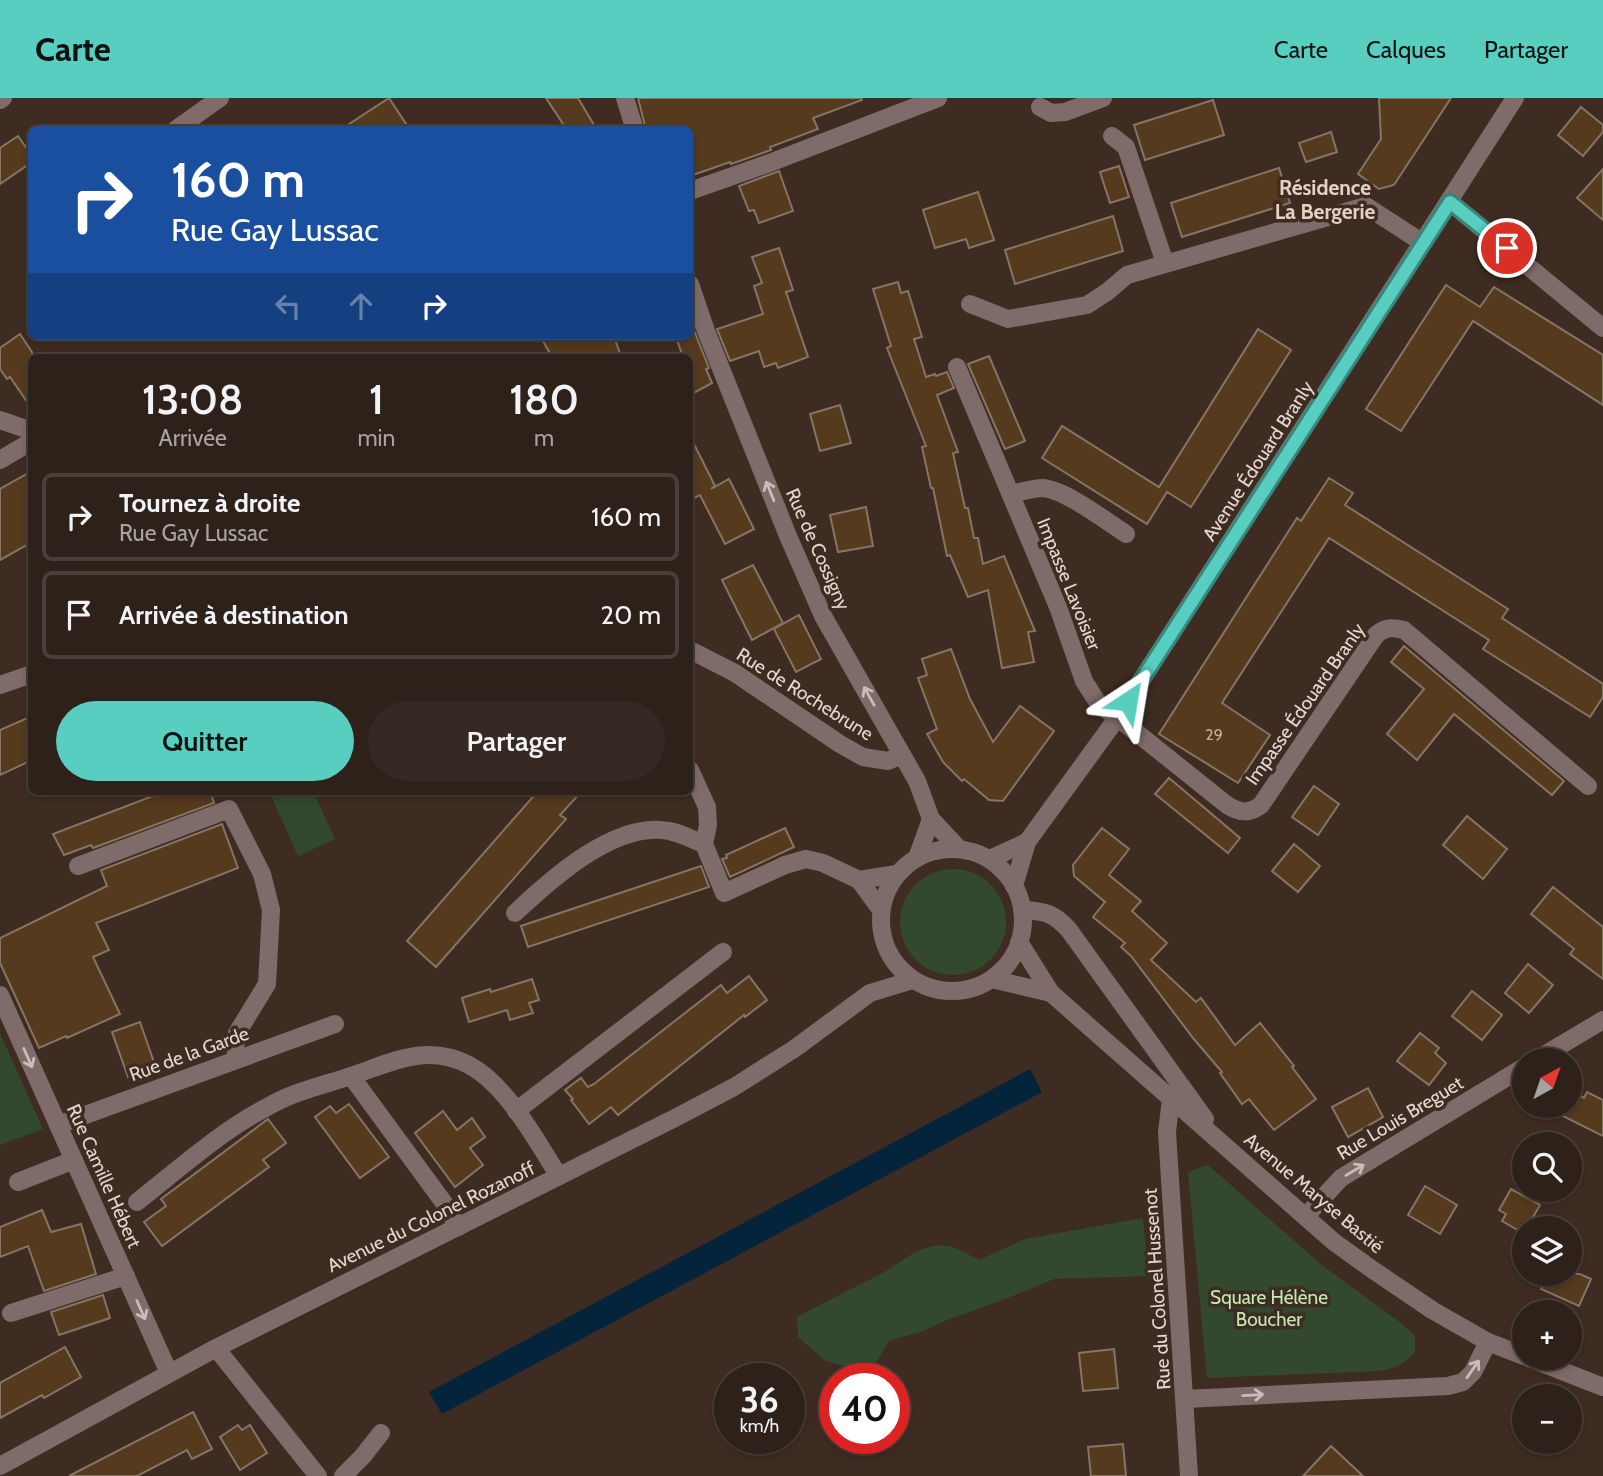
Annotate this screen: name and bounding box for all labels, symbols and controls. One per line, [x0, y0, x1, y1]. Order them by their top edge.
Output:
text: Carte [35, 29, 111, 69]
text: Carte [1274, 35, 1328, 64]
text: Calques [1366, 35, 1446, 64]
text: Partager [1484, 35, 1568, 64]
text: 160 m [171, 150, 305, 209]
icon: right [56, 154, 147, 245]
district label: Résidence La Bergerie [1275, 175, 1375, 224]
text: Rue Gay Lussac [171, 210, 379, 249]
pin [1477, 218, 1537, 278]
icon: arrive [1488, 229, 1526, 267]
icon: left [269, 287, 307, 325]
icon: ahead [342, 287, 380, 325]
icon: right [415, 287, 453, 325]
text: 13:08 [142, 373, 243, 425]
text: 1 [369, 373, 384, 425]
text: 180 [509, 373, 579, 425]
street label: Avenue Édouard Branly [1197, 376, 1319, 545]
text: Arrivée [159, 424, 227, 452]
text: min [357, 424, 395, 452]
text: m [534, 424, 554, 452]
one-way arrow [762, 481, 775, 503]
street label: Rue de Cossigny [781, 485, 855, 614]
text: Tournez à droite [119, 487, 301, 519]
icon: right [60, 498, 98, 536]
text: 160 m [591, 501, 661, 533]
street label: Impasse Lavoisier [1032, 515, 1106, 653]
text: Rue Gay Lussac [119, 519, 268, 547]
icon: arrive [60, 596, 98, 634]
text: Arrivée à destination [119, 599, 349, 631]
text: 20 m [601, 599, 661, 631]
street label: Impasse Édouard Branly [1240, 618, 1370, 789]
street label: Rue de Rochebrune [732, 643, 878, 745]
position arrow [1091, 664, 1165, 738]
one-way arrow [862, 686, 876, 706]
button: Quitter [56, 701, 354, 781]
button: Partager [368, 701, 665, 781]
house number: 29 [1205, 725, 1223, 744]
street label: Rue de la Garde [126, 1022, 252, 1086]
one-way arrow [22, 1047, 35, 1068]
north arrow [1512, 1048, 1582, 1118]
map controls [1512, 1048, 1582, 1454]
street label: Rue Louis Breguet [1333, 1071, 1468, 1165]
street label: Rue Camille Hébert [62, 1100, 146, 1252]
street label: Avenue Maryse Bastié [1240, 1128, 1389, 1258]
button: search [1512, 1132, 1582, 1202]
street label: Avenue du Colonel Rozanoff [323, 1156, 539, 1277]
one-way arrow [1345, 1162, 1364, 1177]
street label: Rue du Colonel Hussenot [1138, 1187, 1176, 1390]
button: layers [1512, 1216, 1582, 1286]
park label: Square Hélène Boucher [1210, 1286, 1328, 1331]
one-way arrow [135, 1299, 148, 1320]
button: + [1512, 1300, 1582, 1370]
one-way arrow [1466, 1360, 1480, 1379]
speed limit sign: 40 [819, 1363, 910, 1454]
text: 36 [740, 1378, 779, 1421]
button: − [1512, 1384, 1582, 1454]
one-way arrow [1241, 1388, 1264, 1401]
text: km/h [740, 1415, 779, 1437]

